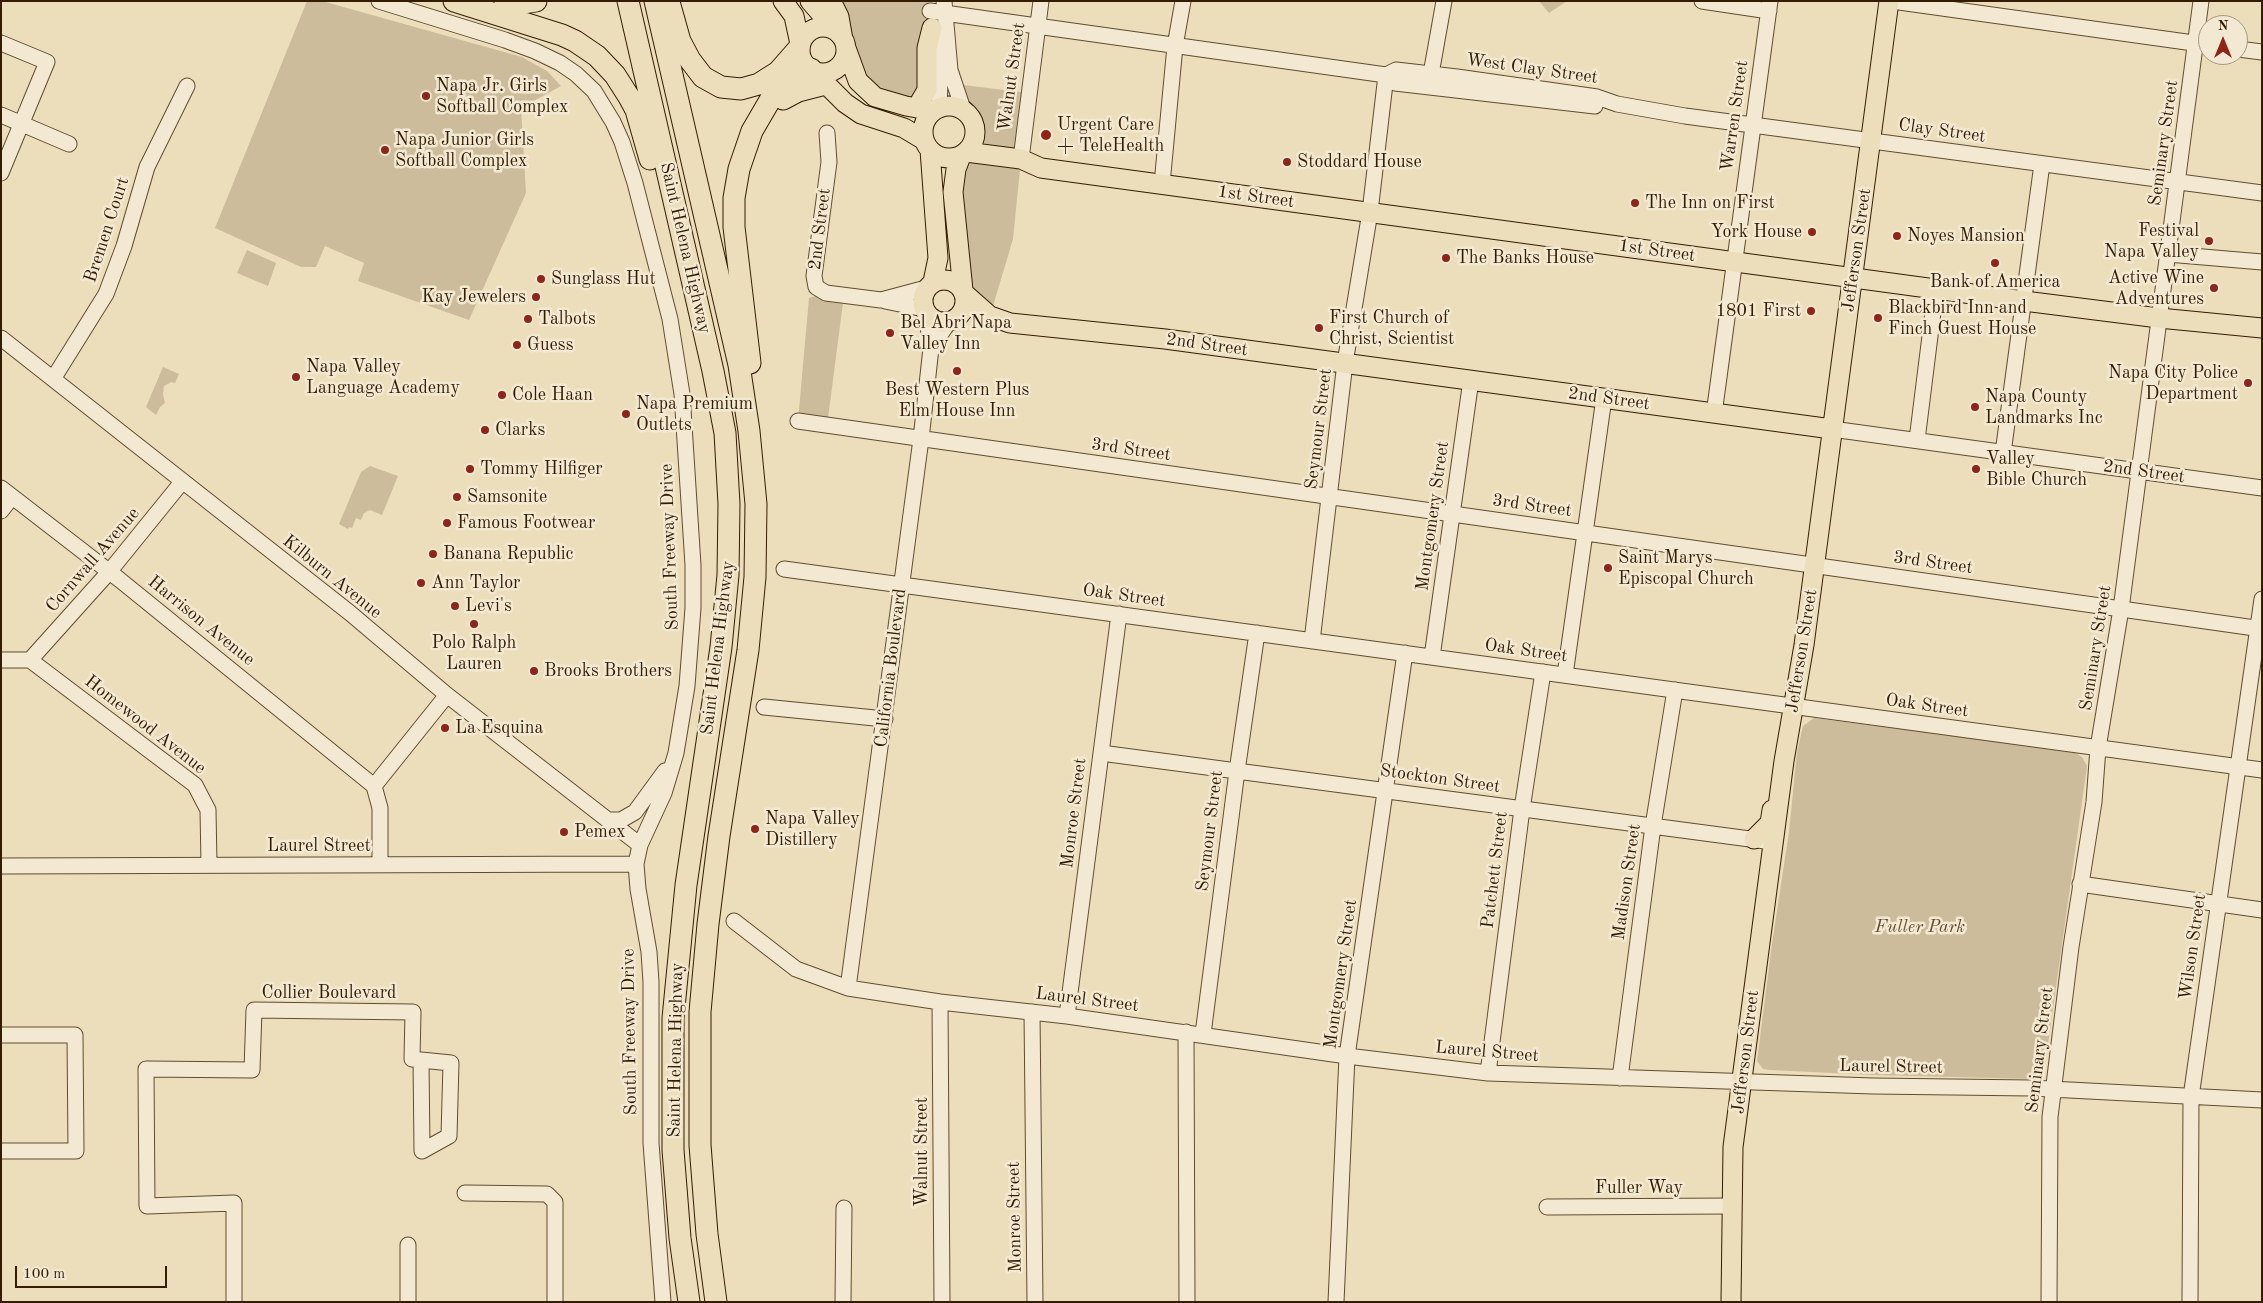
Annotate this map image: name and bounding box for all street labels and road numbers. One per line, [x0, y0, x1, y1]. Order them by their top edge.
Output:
street label: Walnut Street [994, 21, 1030, 133]
street label: West Clay Street [1465, 49, 1599, 89]
street label: Warren Street [1716, 59, 1754, 173]
street label: Seminary Street [2144, 79, 2184, 207]
street label: Clay Street [1897, 114, 1987, 148]
street label: Saint Helena Highway [655, 160, 715, 336]
street label: Bremen Court [80, 175, 134, 285]
street label: 1st Street [1216, 181, 1296, 213]
street label: 2nd Street [804, 187, 836, 271]
street label: Jefferson Street [1838, 187, 1876, 313]
street label: 1st Street [1617, 235, 1697, 267]
street label: 2nd Street [1165, 329, 1249, 361]
street label: Seymour Street [1301, 367, 1337, 491]
street label: 2nd Street [1567, 383, 1651, 415]
street label: 3rd Street [1090, 434, 1172, 466]
street label: Montgomery Street [1412, 440, 1454, 592]
street label: 2nd Street [2102, 456, 2186, 488]
street label: South Freeway Drive [656, 463, 684, 631]
street label: 3rd Street [1491, 490, 1573, 522]
street label: Cornwall Avenue [41, 503, 145, 617]
street label: Kilburn Avenue [278, 530, 386, 624]
street label: 3rd Street [1892, 547, 1974, 579]
street label: Saint Helena Highway [697, 560, 739, 736]
street label: Harrison Avenue [143, 571, 259, 671]
street label: Oak Street [1081, 579, 1167, 613]
street label: Seminary Street [2075, 584, 2117, 712]
street label: California Boulevard [871, 587, 911, 749]
street label: Jefferson Street [1782, 588, 1822, 714]
street label: Oak Street [1483, 634, 1569, 668]
street label: Homewood Avenue [80, 671, 210, 779]
street label: Oak Street [1884, 689, 1970, 723]
street label: Monroe Street [1057, 757, 1091, 869]
street label: Stockton Street [1378, 760, 1502, 798]
street label: Seymour Street [1192, 769, 1228, 893]
street label: Patchett Street [1477, 810, 1513, 930]
street label: Madison Street [1608, 822, 1646, 942]
street label: Laurel Street [267, 835, 371, 857]
street label: Wilson Street [2175, 892, 2211, 1002]
street label: Montgomery Street [1320, 898, 1362, 1050]
street label: South Freeway Drive [618, 948, 642, 1116]
street label: Saint Helena Highway [664, 962, 688, 1138]
street label: Collier Boulevard [262, 982, 396, 1004]
street label: Laurel Street [1034, 983, 1140, 1017]
street label: Seminary Street [2022, 986, 2058, 1114]
street label: Jefferson Street [1728, 989, 1764, 1115]
street label: Laurel Street [1434, 1037, 1540, 1067]
street label: Laurel Street [1839, 1055, 1943, 1079]
street label: Walnut Street [911, 1097, 933, 1207]
street label: Monroe Street [1003, 1161, 1027, 1273]
street label: Fuller Way [1595, 1177, 1683, 1199]

